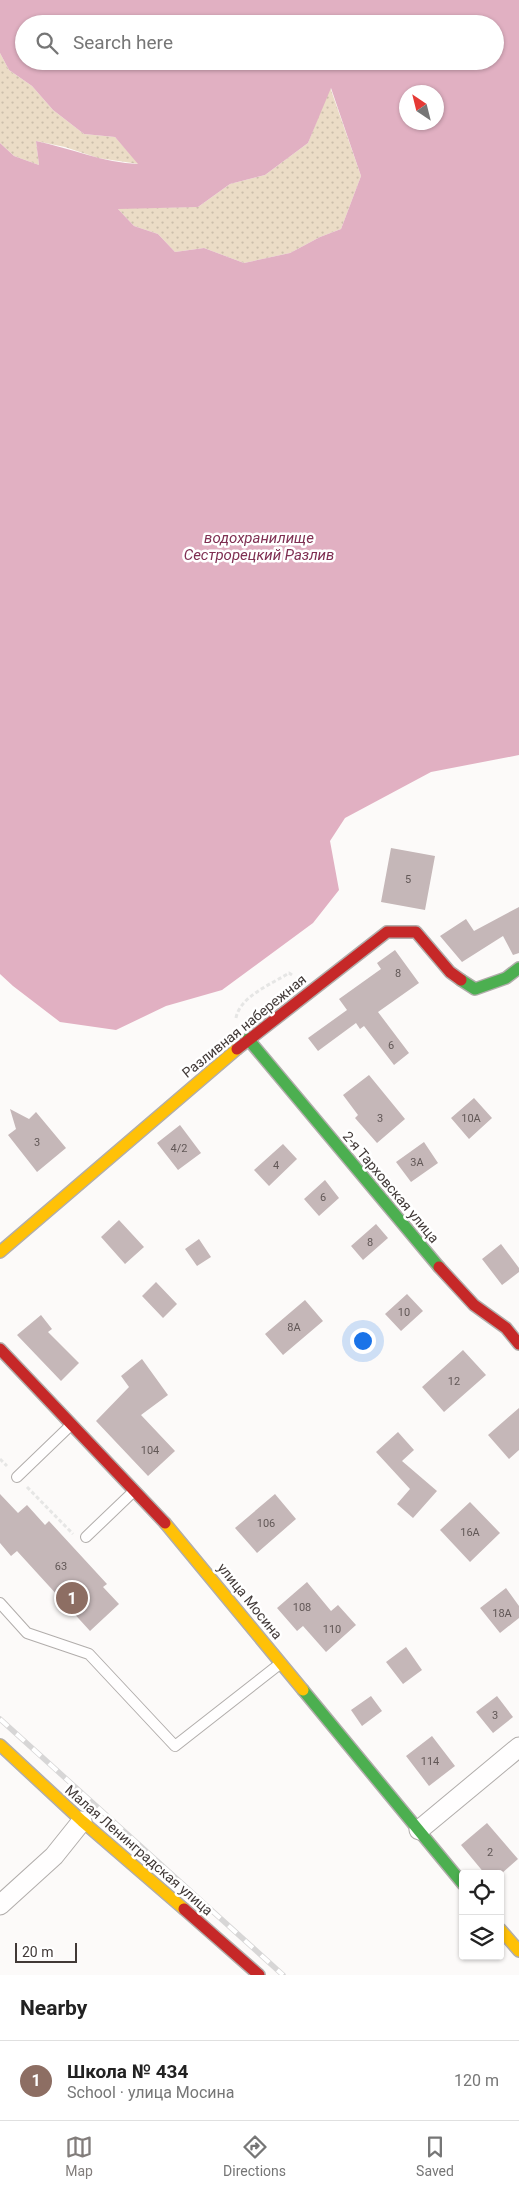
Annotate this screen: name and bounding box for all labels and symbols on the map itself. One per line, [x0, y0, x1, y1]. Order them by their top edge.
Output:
north arrow [399, 85, 444, 130]
water label: водохранилище Сестрорецкий Разлив [184, 529, 334, 564]
house number: 5 [405, 873, 411, 886]
house number: 8 [395, 967, 401, 980]
street label: Разливная набережная [179, 971, 309, 1081]
house number: 6 [388, 1039, 394, 1052]
house number: 3 [377, 1112, 383, 1125]
house number: 10А [461, 1112, 482, 1125]
street label: 2-я Тарховская улица [340, 1128, 442, 1246]
house number: 3 [34, 1136, 40, 1149]
house number: 4/2 [171, 1142, 187, 1155]
house number: 3А [410, 1156, 425, 1169]
house number: 4 [273, 1159, 279, 1172]
house number: 6 [320, 1191, 326, 1204]
house number: 8 [367, 1236, 373, 1249]
house number: 10 [398, 1306, 410, 1319]
house number: 8А [287, 1321, 302, 1334]
your location [350, 1328, 376, 1354]
house number: 12 [448, 1375, 460, 1388]
house number: 104 [141, 1444, 159, 1457]
house number: 106 [257, 1517, 275, 1530]
house number: 16А [460, 1526, 481, 1539]
house number: 63 [55, 1560, 67, 1573]
street label: улица Мосина [214, 1560, 286, 1642]
pin: 1 [56, 1579, 88, 1617]
house number: 108 [293, 1601, 311, 1614]
house number: 18А [492, 1607, 513, 1620]
house number: 110 [323, 1623, 341, 1636]
house number: 3 [492, 1709, 498, 1722]
house number: 114 [421, 1755, 439, 1768]
street label: Малая Ленинградская улица [62, 1782, 216, 1918]
house number: 2 [487, 1846, 493, 1859]
scale bar [15, 1940, 78, 1963]

